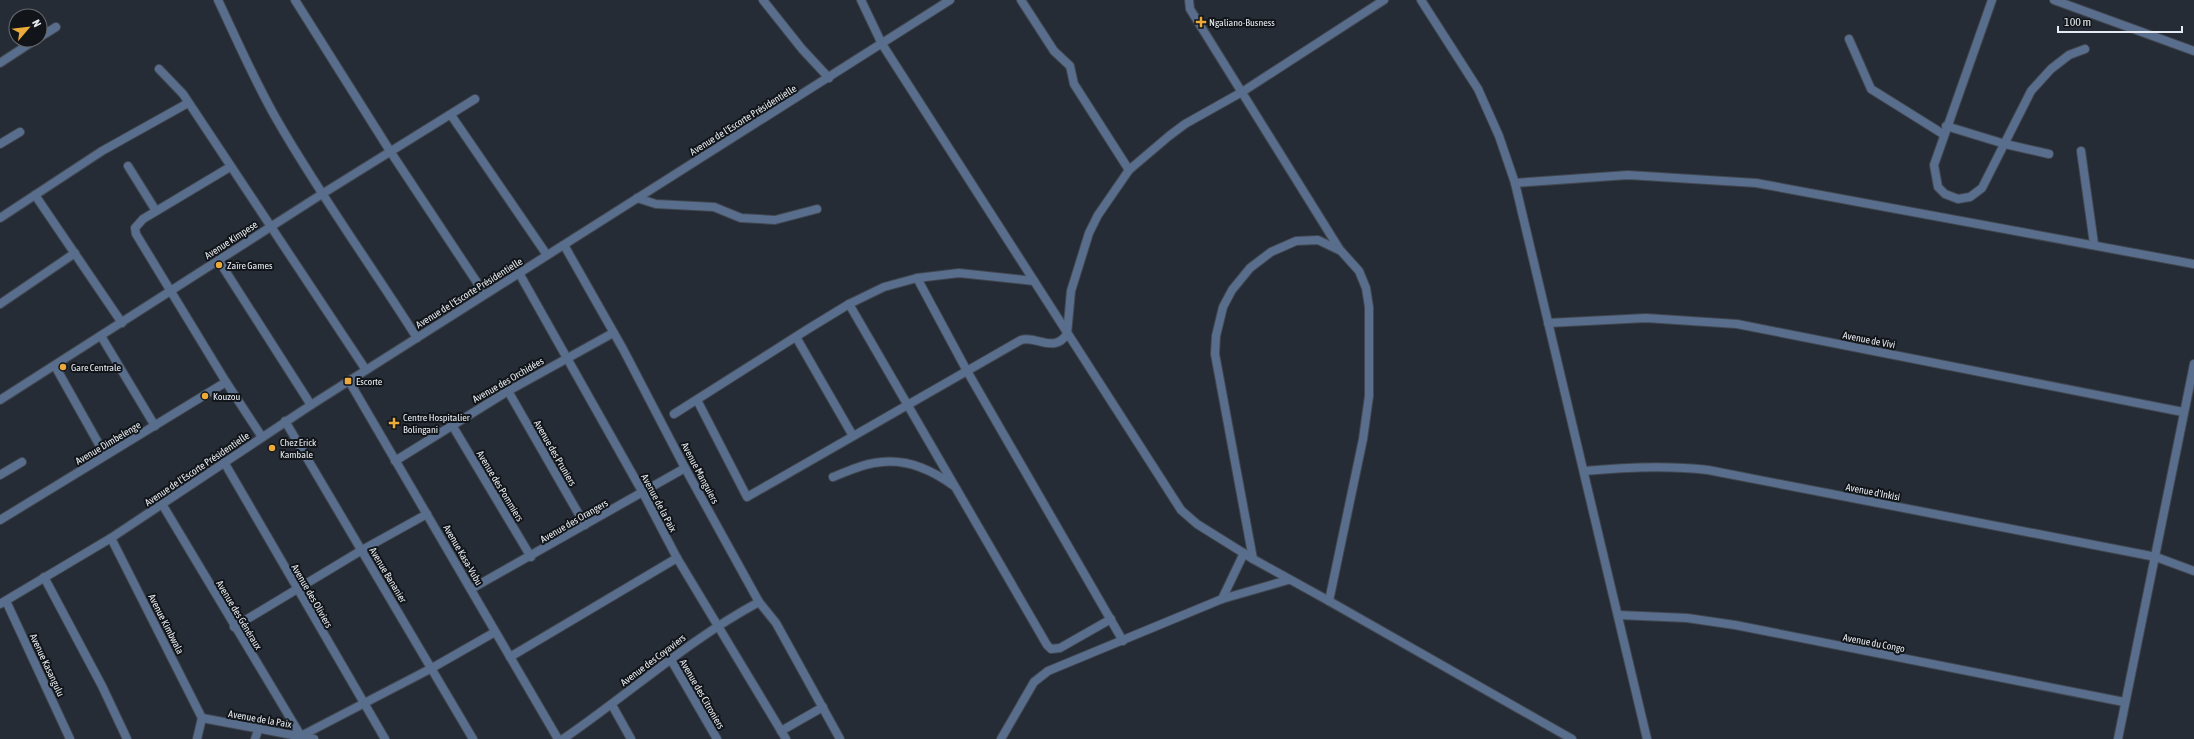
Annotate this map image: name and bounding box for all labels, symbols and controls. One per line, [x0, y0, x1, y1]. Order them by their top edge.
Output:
north arrow [8, 8, 48, 48]
scale bar [2058, 8, 2182, 34]
text: 100 m [2064, 15, 2091, 29]
marker: Ngaliano-Busness [1196, 17, 1206, 27]
place label: Ngaliano-Busness [1209, 17, 1275, 28]
text: N [30, 18, 44, 29]
street label: Avenue de l'Escorte Présidentielle [688, 82, 799, 157]
street label: Avenue Kimpese [203, 219, 260, 261]
street label: Avenue de l'Escorte Présidentielle [414, 255, 525, 330]
marker: Zaïre Games [214, 260, 224, 270]
place label: Zaïre Games [227, 260, 273, 271]
street label: Avenue de Vivi [1842, 330, 1896, 350]
street label: Avenue des Orchidées [471, 355, 546, 405]
marker: Gare Centrale [58, 362, 68, 372]
place label: Gare Centrale [71, 362, 122, 373]
marker: Escorte [343, 376, 353, 386]
place label: Escorte [356, 376, 383, 387]
marker: Kouzou [200, 391, 210, 401]
place label: Kouzou [213, 391, 240, 402]
place label: Centre Hospitalier Bolingani [403, 412, 471, 435]
marker: Centre Hospitalier Bolingani [388, 417, 400, 429]
street label: Avenue des Pruniers [532, 418, 579, 488]
street label: Avenue Dimbelenge [73, 419, 143, 467]
street label: Avenue de l'Escorte Présidentielle [143, 430, 252, 508]
place label: Chez Erick Kambale [280, 437, 317, 460]
street label: Avenue Manguiers [679, 441, 721, 506]
marker: Chez Erick Kambale [267, 443, 277, 453]
street label: Avenue des Pommiers [475, 449, 526, 524]
street label: Avenue de la Paix [639, 472, 679, 534]
street label: Avenue d'Inkisi [1845, 481, 1901, 503]
street label: Avenue des Orangers [538, 497, 610, 545]
street label: Avenue Kasa-Vubu [441, 523, 485, 587]
street label: Avenue Bananier [367, 545, 409, 606]
street label: Avenue des Oliviers [289, 562, 335, 630]
street label: Avenue des Généraux [214, 578, 264, 652]
street label: Avenue Kimbwala [146, 592, 186, 656]
street label: Avenue Kasangulu [28, 632, 66, 698]
street label: Avenue des Coyaviers [618, 632, 688, 688]
street label: Avenue du Congo [1842, 632, 1906, 654]
street label: Avenue des Citroniers [678, 657, 727, 731]
street label: Avenue de la Paix [228, 708, 292, 730]

